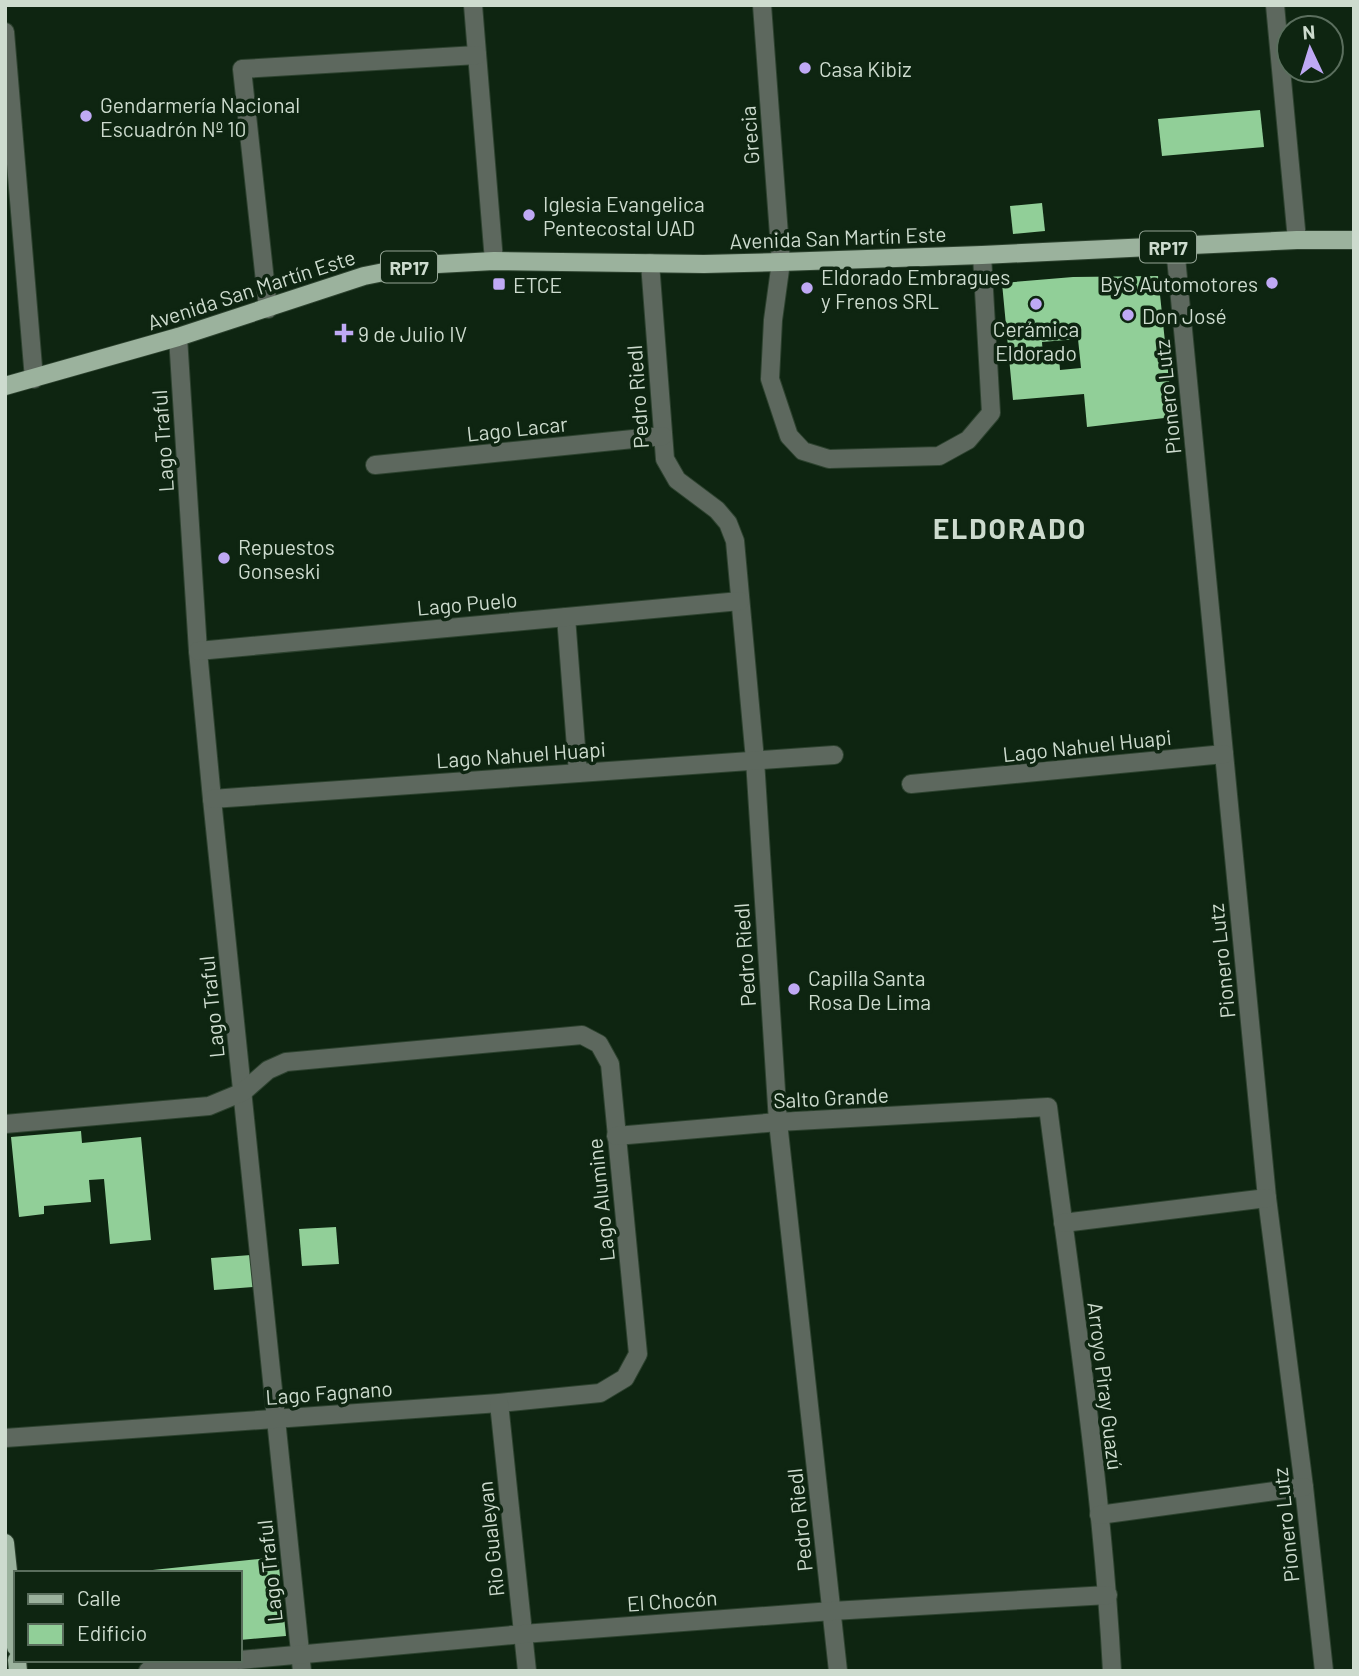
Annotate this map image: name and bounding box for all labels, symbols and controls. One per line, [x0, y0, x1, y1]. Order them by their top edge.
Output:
north arrow [1275, 14, 1345, 84]
text: N [1302, 20, 1316, 43]
place label: Casa Kibiz [819, 56, 912, 81]
marker: Casa Kibiz [797, 60, 813, 76]
place label: Gendarmería Nacional Escuadrón Nº 10 [100, 92, 300, 141]
street label: Grecia [734, 105, 764, 165]
marker: Gendarmería Nacional Escuadrón Nº 10 [78, 108, 94, 124]
place label: Iglesia Evangelica Pentecostal UAD [543, 191, 705, 240]
marker: Iglesia Evangelica Pentecostal UAD [521, 207, 537, 223]
street label: Avenida San Martín Este [729, 221, 947, 253]
road number: RP17 [1140, 232, 1196, 262]
street label: Avenida San Martín Este [144, 244, 358, 334]
road number: RP17 [381, 252, 437, 282]
place label: Eldorado Embragues y Frenos SRL [821, 264, 1010, 313]
place label: ByS Automotores [1100, 271, 1258, 296]
place label: ETCE [513, 272, 562, 297]
marker: ByS Automotores [1264, 275, 1280, 291]
marker: ETCE [491, 276, 507, 292]
marker: Eldorado Embragues y Frenos SRL [799, 280, 815, 296]
marker: Cerámica Eldorado [1028, 296, 1044, 312]
place label: Don José [1142, 303, 1227, 328]
marker: Don José [1120, 307, 1136, 323]
place label: Cerámica Eldorado [993, 316, 1079, 365]
place label: 9 de Julio IV [358, 321, 467, 346]
marker: 9 de Julio IV [336, 325, 352, 341]
street label: Pionero Lutz [1149, 339, 1185, 455]
street label: Pedro Riedl [621, 344, 653, 450]
street label: Lago Traful [146, 389, 178, 493]
street label: Lago Lacar [465, 410, 569, 446]
district label: ELDORADO [933, 511, 1087, 545]
place label: Repuestos Gonseski [238, 534, 335, 583]
marker: Repuestos Gonseski [216, 550, 232, 566]
street label: Lago Puelo [416, 586, 518, 620]
street label: Lago Nahuel Huapi [1001, 724, 1173, 766]
street label: Lago Nahuel Huapi [435, 736, 607, 772]
street label: Pedro Riedl [728, 902, 760, 1008]
street label: Pionero Lutz [1203, 903, 1239, 1019]
street label: Lago Traful [193, 955, 229, 1059]
place label: Capilla Santa Rosa De Lima [808, 965, 931, 1014]
marker: Capilla Santa Rosa De Lima [786, 981, 802, 997]
street label: Salto Grande [773, 1081, 889, 1113]
street label: Lago Alumine [581, 1137, 619, 1263]
street label: Arroyo Piray Guazú [1083, 1300, 1129, 1472]
street label: Lago Fagnano [265, 1375, 393, 1409]
street label: Pedro Riedl [781, 1467, 817, 1573]
street label: Pionero Lutz [1267, 1467, 1303, 1583]
street label: Rio Gualeyan [472, 1480, 508, 1598]
street label: Lago Traful [251, 1519, 287, 1623]
legend [14, 1571, 242, 1662]
street label: El Chocón [626, 1584, 718, 1616]
text: Calle [77, 1585, 121, 1610]
text: Edificio [77, 1620, 147, 1645]

